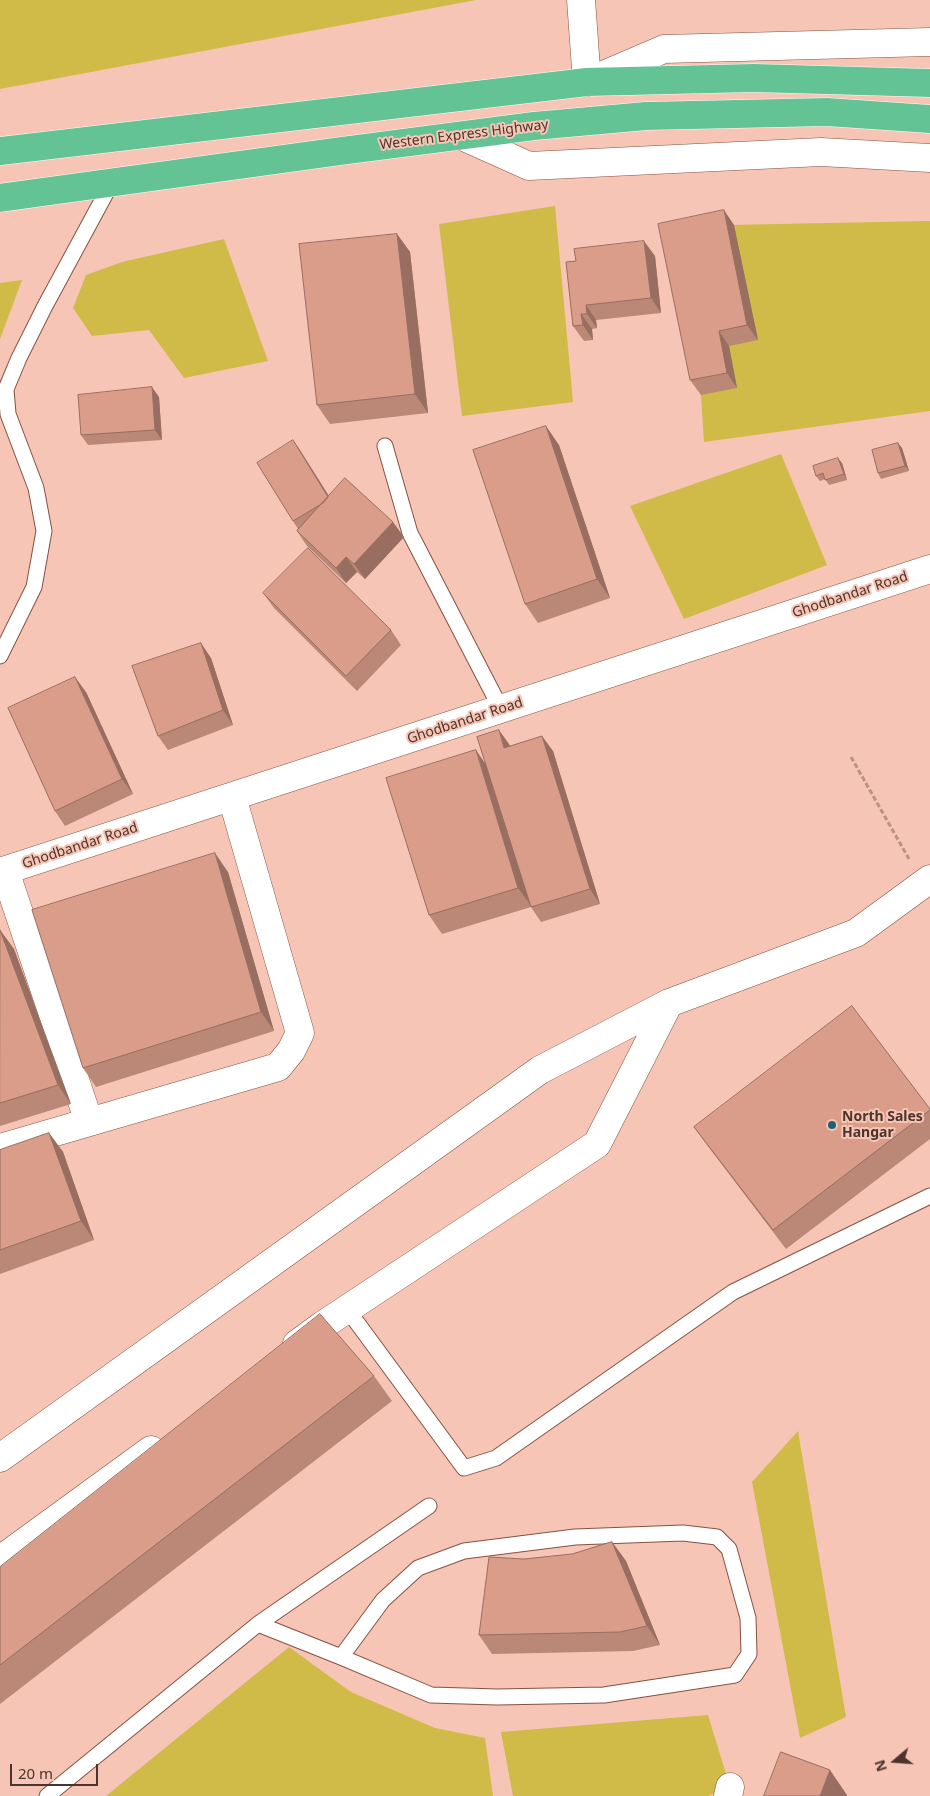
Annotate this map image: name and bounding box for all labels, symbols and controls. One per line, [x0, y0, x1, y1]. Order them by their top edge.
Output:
street label: Western Express Highway [379, 116, 549, 154]
street label: Ghodbandar Road [790, 568, 910, 622]
street label: Ghodbandar Road [405, 694, 525, 748]
street label: Ghodbandar Road [20, 819, 140, 873]
place label: North Sales Hangar [842, 1109, 923, 1142]
marker: North Sales Hangar [826, 1119, 838, 1131]
north arrow [870, 1736, 920, 1786]
scale bar [12, 1754, 100, 1786]
text: N [869, 1757, 891, 1774]
text: 20 m [18, 1763, 53, 1783]

